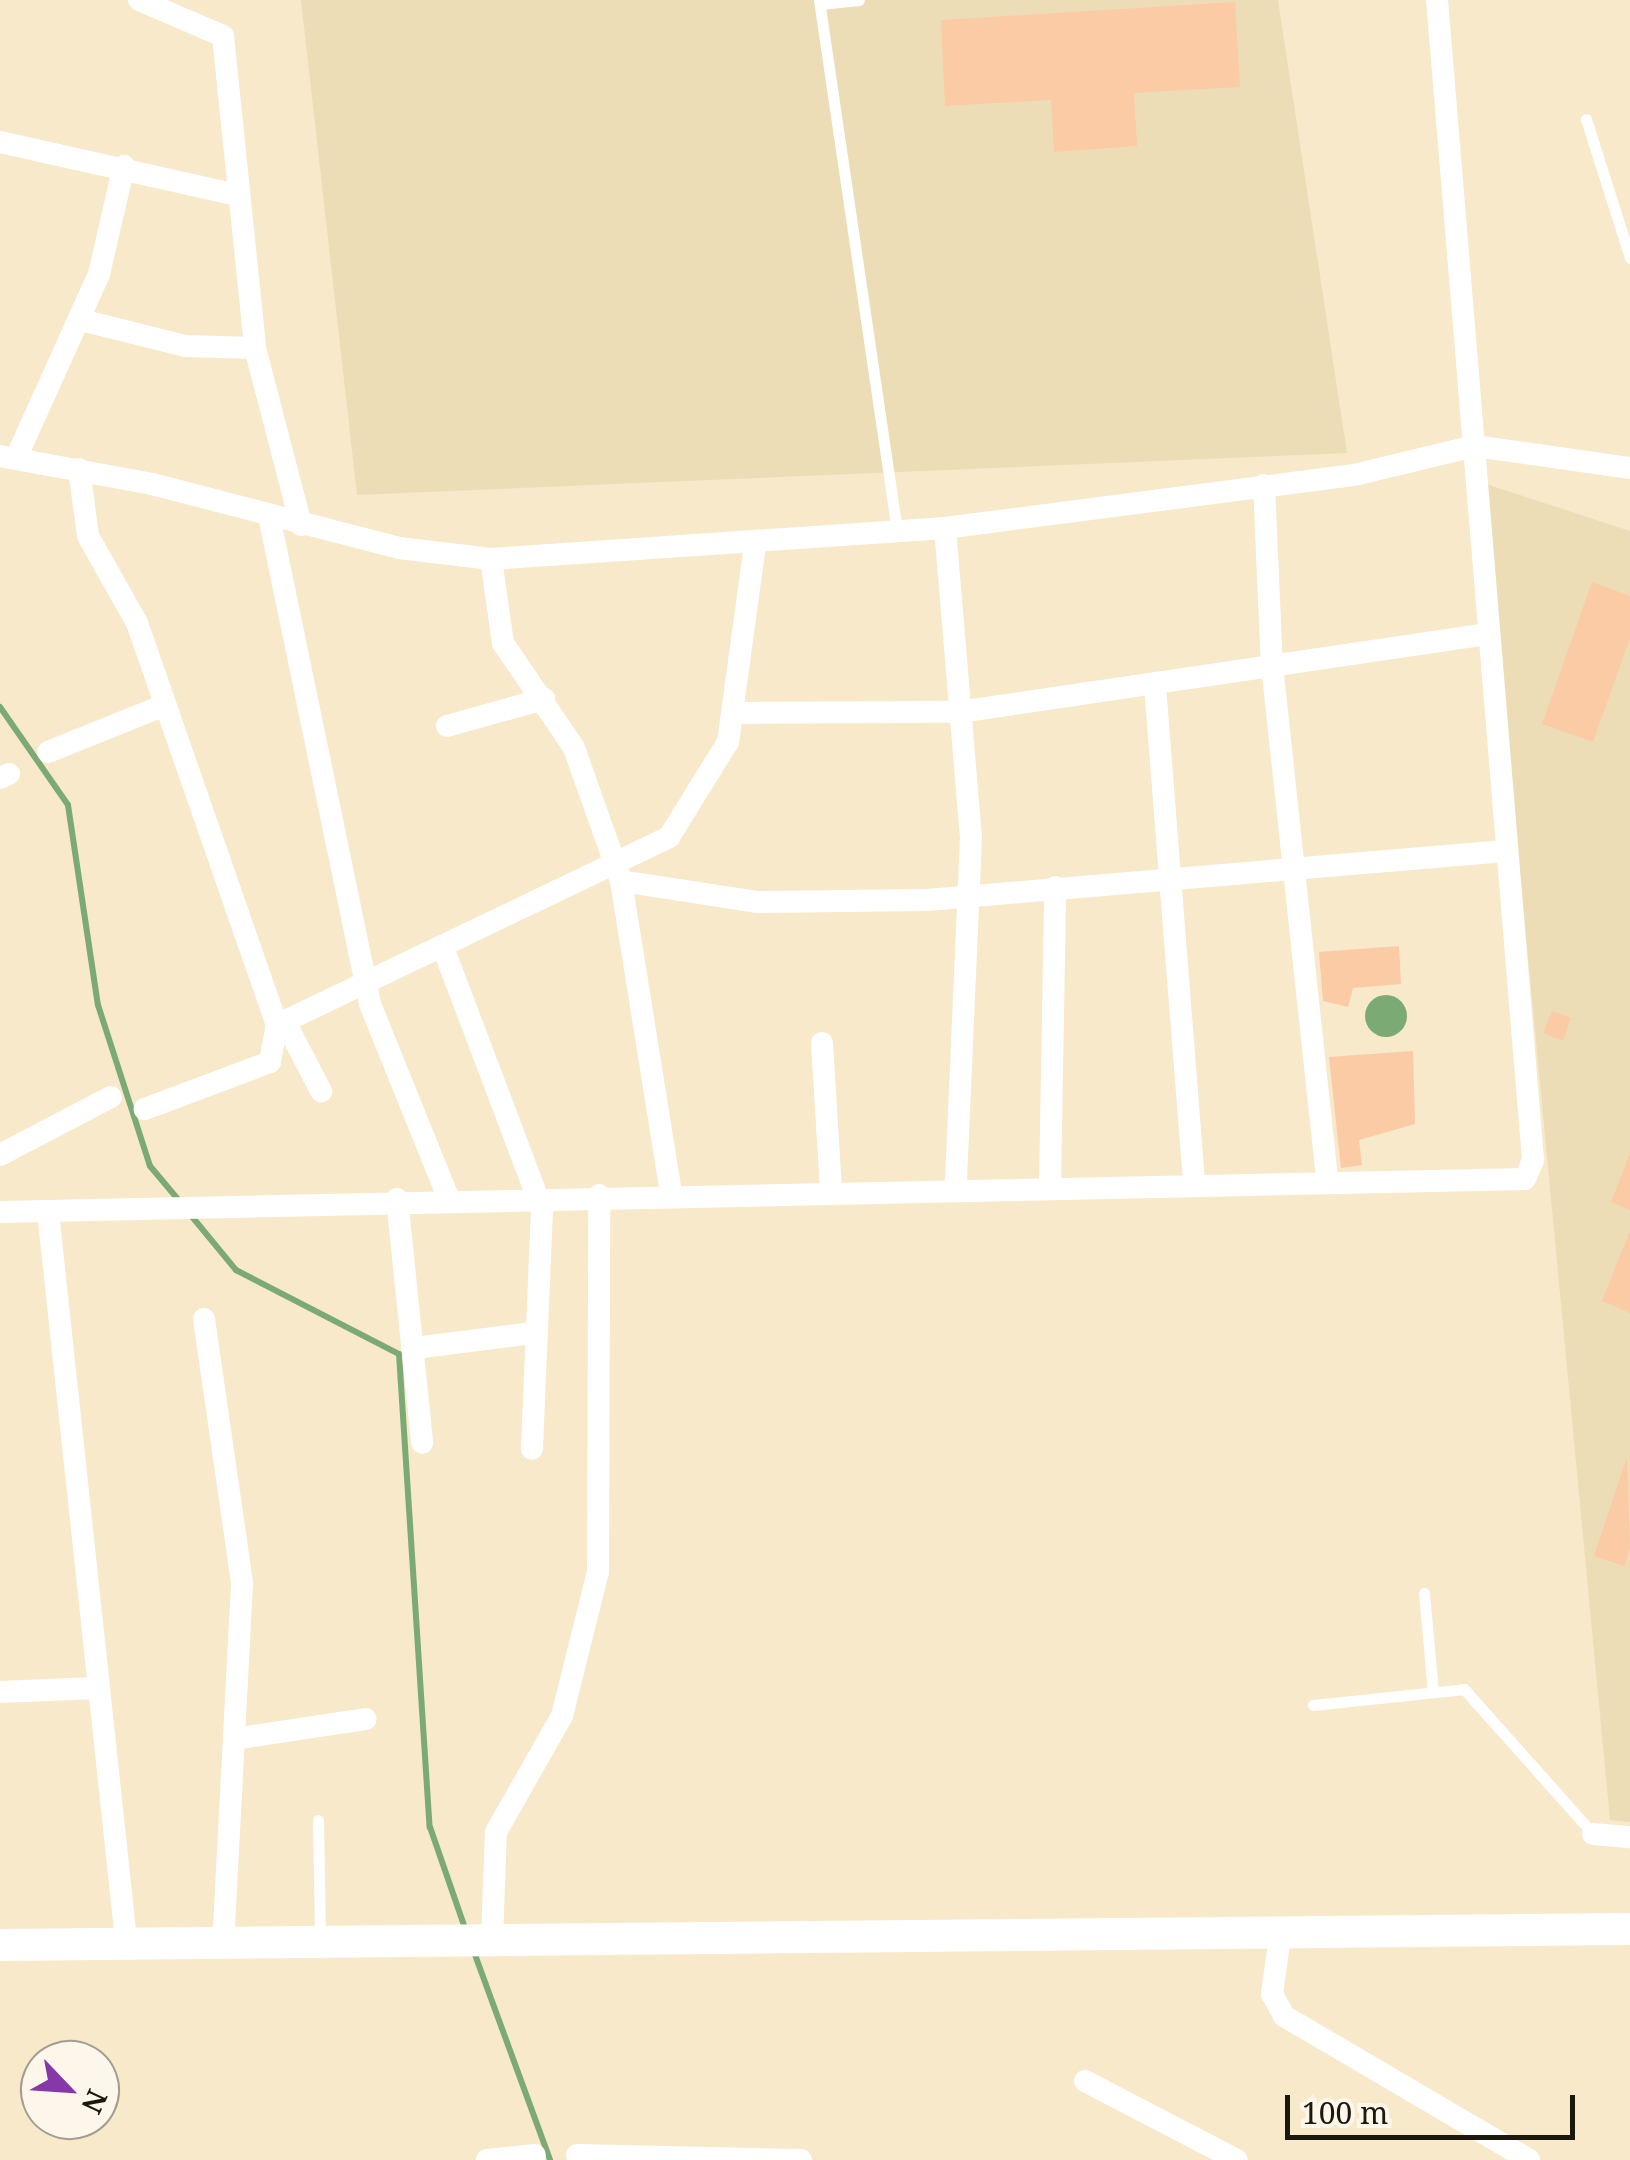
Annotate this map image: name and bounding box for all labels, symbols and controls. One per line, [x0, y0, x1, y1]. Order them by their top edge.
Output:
north arrow [20, 2040, 120, 2140]
scale bar [1290, 2075, 1580, 2137]
text: N [73, 2084, 117, 2120]
text: 100 m [1302, 2092, 1388, 2133]

